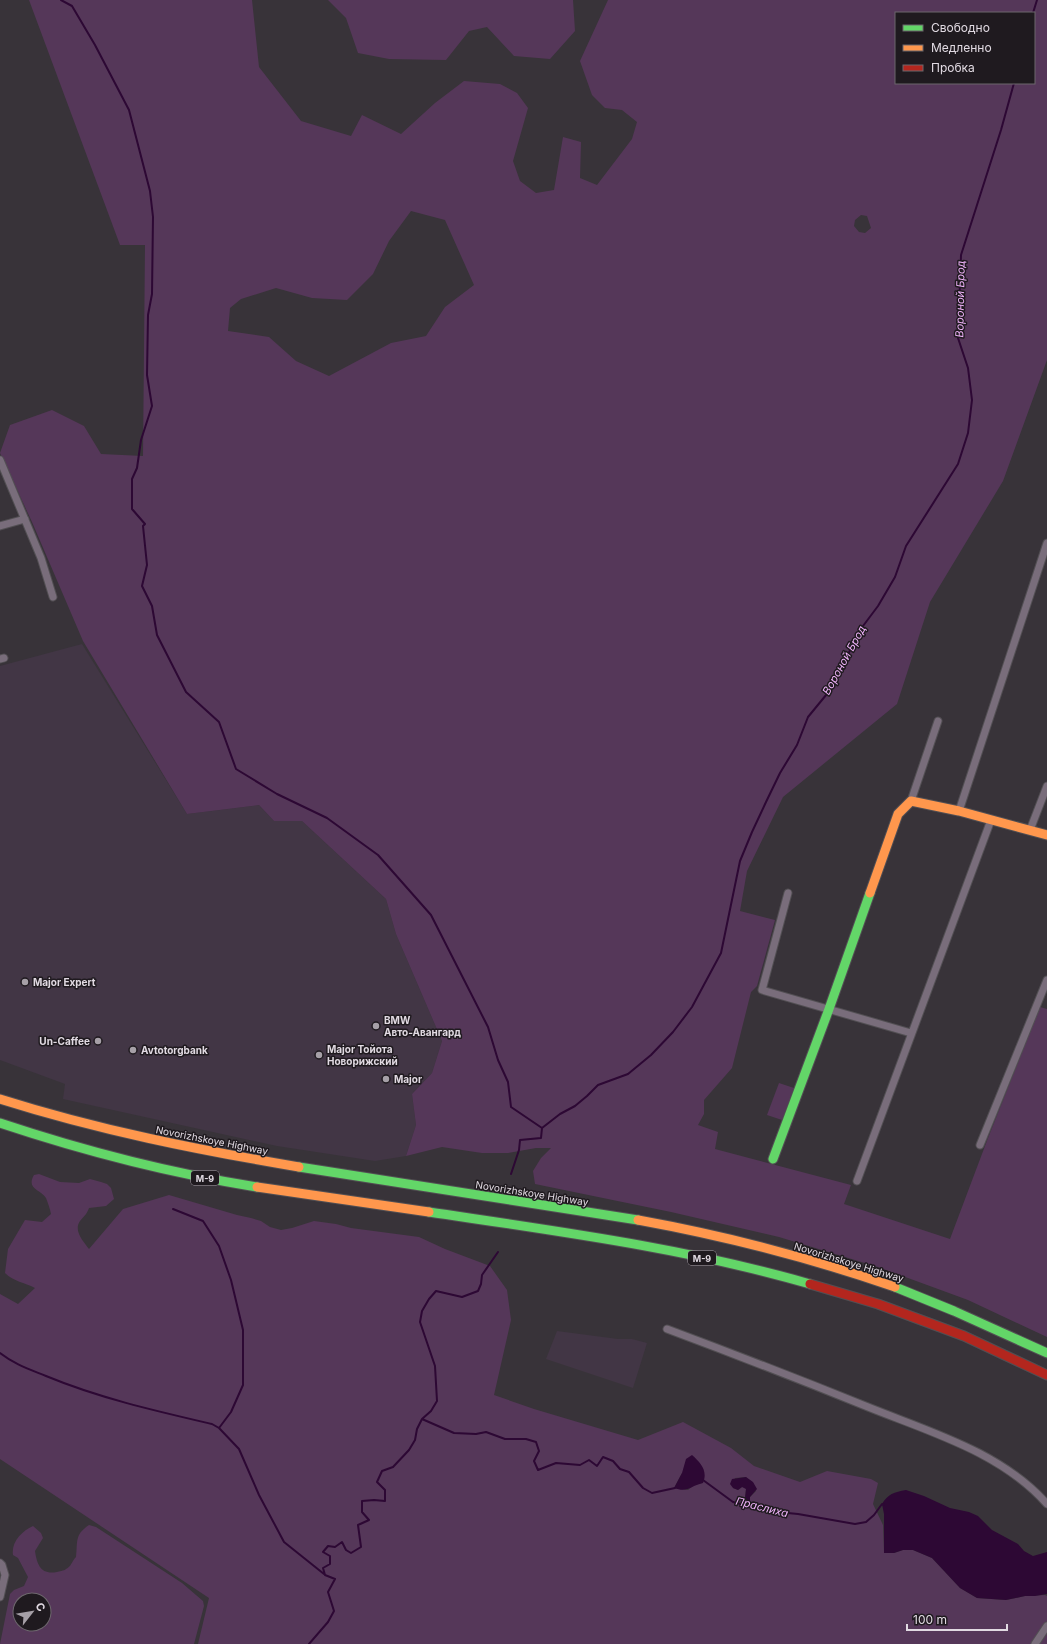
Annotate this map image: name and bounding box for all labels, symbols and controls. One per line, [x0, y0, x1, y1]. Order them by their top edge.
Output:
legend [895, 12, 1035, 84]
text: Свободно [931, 20, 990, 35]
text: Медленно [931, 40, 992, 55]
text: Пробка [931, 60, 975, 75]
water label: Вороной Брод [952, 260, 968, 338]
water label: Вороной Брод [819, 623, 869, 697]
place label: Major Expert [33, 976, 96, 988]
marker: Major Expert [20, 977, 30, 987]
place label: BMW Авто-Авангард [384, 1014, 461, 1038]
marker: BMW Авто-Авангард [371, 1021, 381, 1031]
place label: Un-Caffee [39, 1035, 90, 1047]
marker: Un-Caffee [93, 1036, 103, 1046]
place label: Major Тойота Новорижский [327, 1043, 398, 1067]
place label: Avtotorgbank [141, 1044, 208, 1057]
marker: Avtotorgbank [128, 1045, 138, 1055]
marker: Major Тойота Новорижский [314, 1050, 324, 1060]
place label: Major [394, 1073, 422, 1085]
marker: Major [381, 1074, 391, 1084]
street label: Novorizhskoye Highway [155, 1123, 270, 1157]
road number: М-9 [191, 1171, 219, 1185]
street label: Novorizhskoye Highway [475, 1178, 590, 1208]
street label: Novorizhskoye Highway [793, 1240, 906, 1285]
road number: М-9 [688, 1251, 716, 1265]
water label: Праслиха [734, 1494, 790, 1520]
north arrow [12, 1592, 52, 1632]
text: С [32, 1600, 49, 1614]
scale bar [907, 1606, 1007, 1632]
text: 100 m [913, 1612, 947, 1627]

